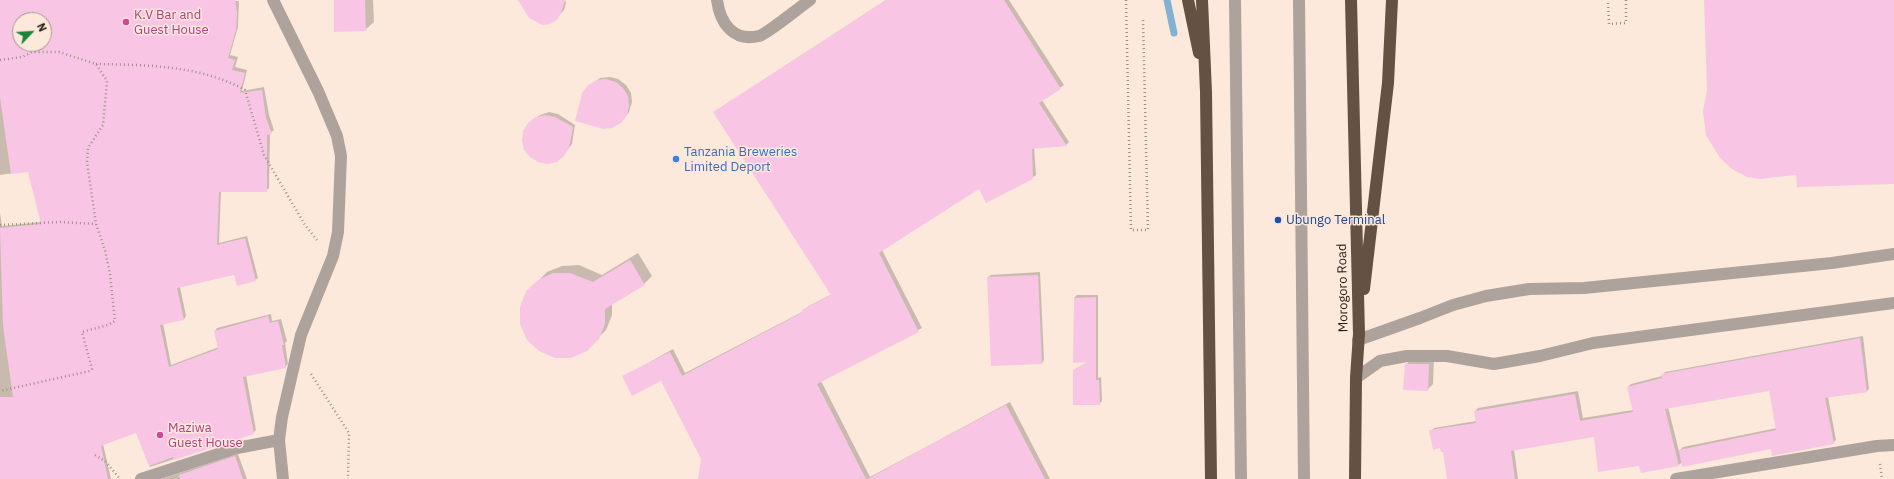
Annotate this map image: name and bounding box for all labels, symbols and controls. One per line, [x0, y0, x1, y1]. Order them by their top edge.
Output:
place label: K.V Bar and Guest House [134, 7, 209, 38]
north arrow [12, 12, 52, 52]
marker: K.V Bar and Guest House [121, 17, 131, 27]
text: N [34, 21, 50, 34]
place label: Tanzania Breweries Limited Deport [684, 144, 797, 175]
marker: Tanzania Breweries Limited Deport [671, 154, 681, 164]
place label: Ubungo Terminal [1286, 212, 1385, 228]
marker: Ubungo Terminal [1273, 215, 1283, 225]
street label: Morogoro Road [1334, 243, 1352, 333]
place label: Maziwa Guest House [168, 420, 243, 451]
marker: Maziwa Guest House [155, 430, 165, 440]

